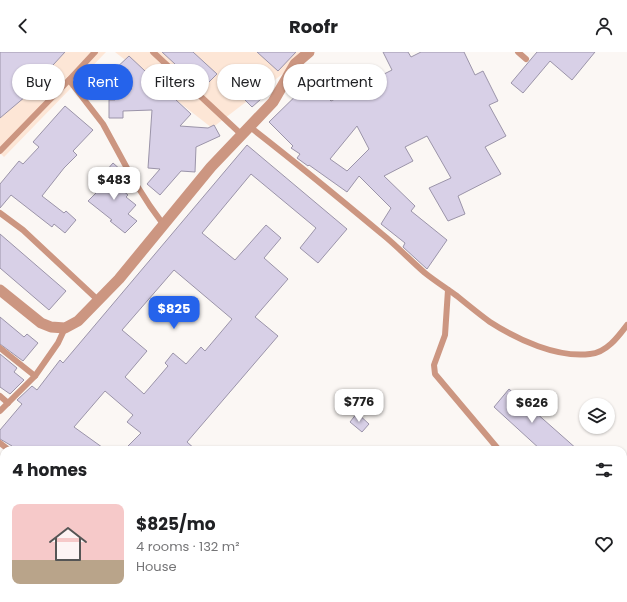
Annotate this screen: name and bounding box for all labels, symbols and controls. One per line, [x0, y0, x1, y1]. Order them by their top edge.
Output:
text: Roofr [289, 14, 338, 39]
icon: back [12, 15, 34, 37]
icon: person [593, 15, 615, 37]
chip: Buy [12, 64, 65, 100]
chip: Rent [73, 64, 133, 100]
chip: Filters [141, 64, 209, 100]
chip: New [217, 64, 275, 100]
chip: Apartment [283, 64, 387, 100]
pin: $483 [90, 167, 138, 201]
text: $483 [97, 170, 131, 189]
pin: $825 [150, 296, 198, 330]
text: $825 [158, 299, 190, 318]
pin: $776 [335, 389, 383, 423]
pin: $626 [508, 390, 556, 424]
text: $776 [344, 392, 374, 411]
text: $626 [516, 393, 548, 412]
map controls [579, 398, 615, 434]
button: layers [579, 398, 615, 434]
text: 4 homes [12, 458, 87, 482]
icon: filters [593, 459, 615, 481]
text: $825/mo [136, 512, 216, 536]
icon: home [44, 520, 92, 568]
icon: heart [593, 533, 615, 555]
text: 4 rooms · 132 m² [136, 537, 239, 556]
text: House [136, 557, 176, 576]

